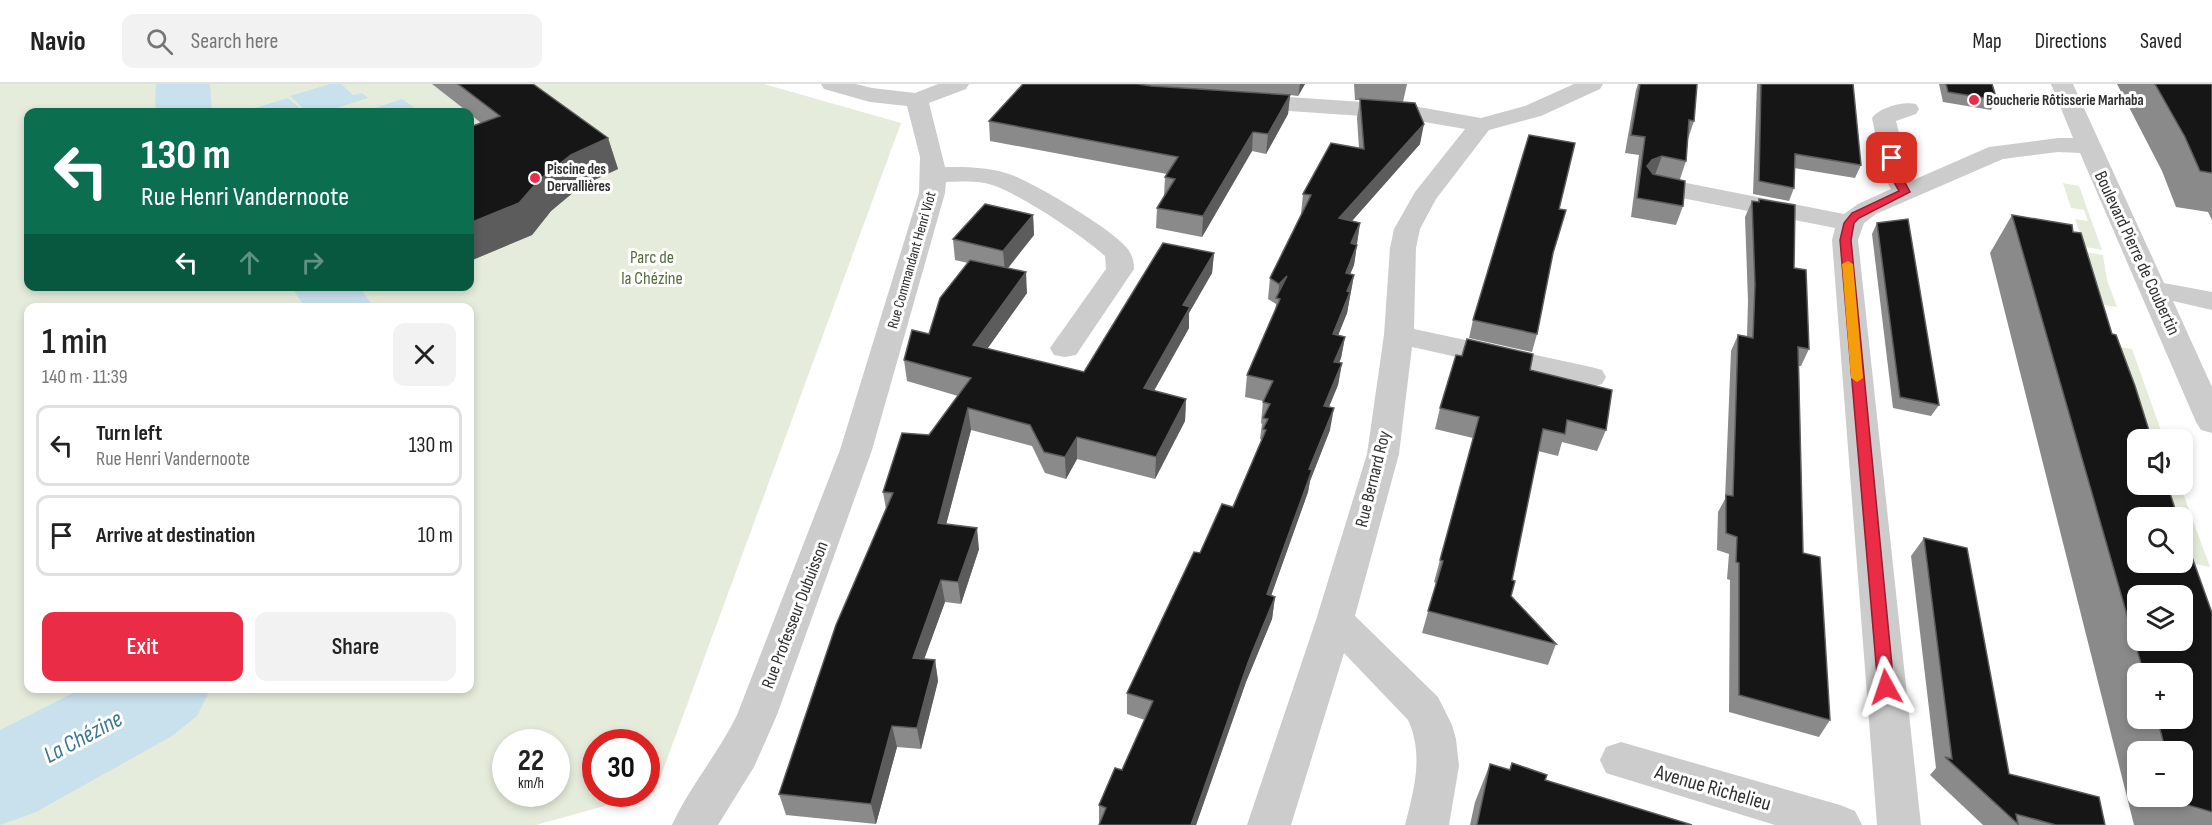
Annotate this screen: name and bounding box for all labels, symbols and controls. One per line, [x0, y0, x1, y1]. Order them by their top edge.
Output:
search box [122, 14, 542, 68]
text: Navio [30, 25, 86, 58]
icon: search [143, 25, 176, 58]
text: Search here [191, 28, 278, 55]
text: Map [1972, 29, 2002, 54]
text: Directions [2035, 29, 2107, 54]
text: Saved [2140, 29, 2182, 54]
place label: Boucherie Rôtisserie Marhaba [1986, 91, 2144, 110]
marker: Boucherie Rôtisserie Marhaba [1967, 93, 1981, 107]
text: 130 m [141, 130, 231, 181]
icon: left [42, 132, 120, 210]
pin [1866, 132, 1917, 183]
icon: arrive [1875, 141, 1908, 174]
place label: Piscine des Dervallières [547, 160, 611, 196]
street label: Boulevard Pierre de Coubertin [2090, 168, 2184, 338]
marker: Piscine des Dervallières [528, 171, 542, 185]
text: Rue Henri Vandernoote [141, 181, 349, 213]
street label: Rue Commandant Henri Viot [883, 189, 941, 331]
icon: left [170, 246, 203, 279]
icon: ahead [233, 246, 266, 279]
icon: right [296, 246, 329, 279]
park label: Parc de la Chézine [621, 247, 683, 289]
text: 1 min [42, 321, 107, 364]
button: close [393, 323, 456, 386]
text: 140 m · 11:39 [42, 365, 128, 389]
text: Turn left [96, 420, 162, 447]
icon: left [45, 429, 78, 462]
street label: Rue Bernard Roy [1351, 429, 1395, 529]
map controls [2127, 429, 2193, 807]
button: sound [2127, 429, 2193, 495]
text: 130 m [409, 432, 453, 459]
text: Rue Henri Vandernoote [96, 447, 250, 471]
button: search [2127, 507, 2193, 573]
icon: arrive [45, 519, 78, 552]
text: Arrive at destination [96, 522, 255, 549]
text: 10 m [418, 522, 453, 549]
street label: Rue Professeur Dubuisson [757, 538, 833, 692]
button: layers [2127, 585, 2193, 651]
button: Exit [42, 612, 243, 681]
button: Share [255, 612, 456, 681]
position arrow [1854, 655, 1918, 719]
button: + [2127, 663, 2193, 729]
water label: La Chézine [39, 704, 127, 770]
speed limit sign: 30 [582, 729, 660, 807]
button: − [2127, 741, 2193, 807]
text: 22 [518, 743, 544, 779]
street label: Avenue Richelieu [1651, 759, 1774, 817]
text: km/h [518, 774, 544, 793]

